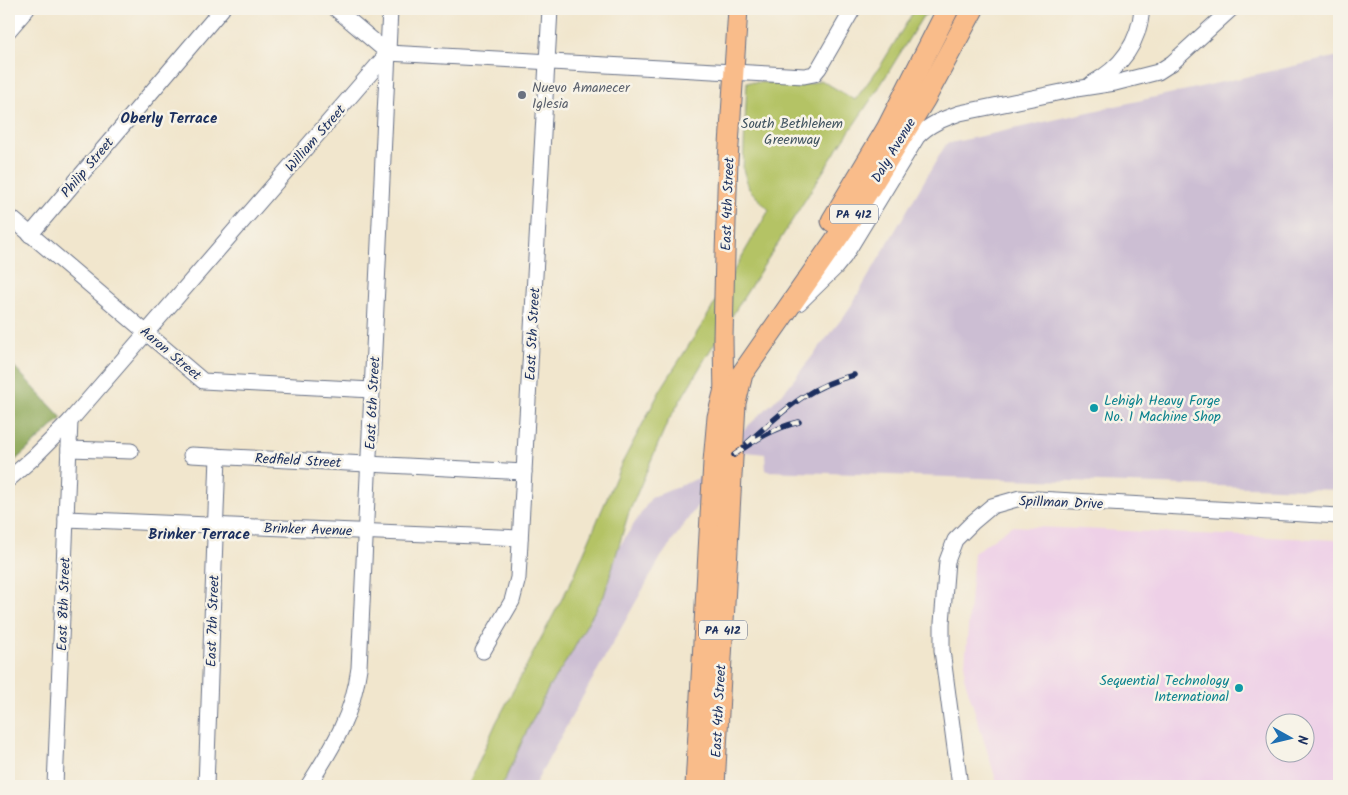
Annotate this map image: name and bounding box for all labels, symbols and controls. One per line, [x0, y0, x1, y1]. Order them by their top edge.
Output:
place label: Nuevo Amanecer Iglesia [532, 77, 631, 115]
marker: Nuevo Amanecer Iglesia [516, 89, 528, 101]
street label: William Street [280, 100, 352, 177]
district label: Oberly Terrace [121, 107, 218, 131]
park label: South Bethlehem Greenway [741, 113, 843, 151]
street label: Daly Avenue [866, 113, 922, 187]
street label: Philip Street [56, 132, 120, 203]
street label: East 4th Street [715, 156, 741, 251]
road number: PA 412 [830, 204, 878, 223]
street label: East 5th Street [520, 286, 546, 381]
street label: Aaron Street [135, 321, 206, 387]
street label: East 6th Street [360, 355, 386, 450]
place label: Lehigh Heavy Forge No. 1 Machine Shop [1104, 390, 1221, 428]
marker: Lehigh Heavy Forge No. 1 Machine Shop [1088, 402, 1100, 414]
street label: Redfield Street [254, 448, 342, 474]
street label: Spillman Drive [1018, 491, 1104, 515]
street label: Brinker Avenue [263, 517, 353, 543]
district label: Brinker Terrace [148, 523, 250, 547]
street label: East 8th Street [51, 556, 77, 652]
street label: East 7th Street [200, 574, 226, 668]
road number: PA 412 [699, 620, 747, 640]
street label: East 4th Street [706, 663, 732, 758]
place label: Sequential Technology International [1099, 670, 1230, 708]
marker: Sequential Technology International [1233, 682, 1245, 694]
north arrow [1266, 712, 1316, 762]
text: N [1290, 734, 1313, 746]

